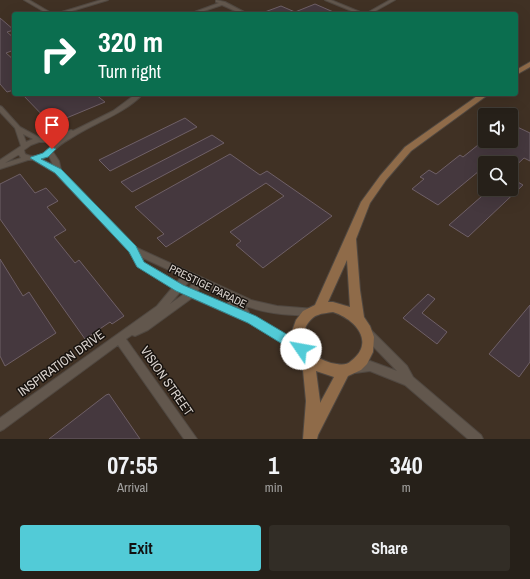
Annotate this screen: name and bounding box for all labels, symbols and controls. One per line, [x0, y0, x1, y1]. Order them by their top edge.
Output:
text: 320 m [98, 23, 163, 61]
icon: right [32, 28, 84, 80]
text: Turn right [98, 59, 161, 84]
pin [35, 108, 69, 149]
map controls [478, 108, 518, 196]
button: sound [478, 108, 518, 148]
icon: arrive [41, 114, 63, 136]
button: search [478, 156, 518, 196]
street label: PRESTIGE PARADE [167, 261, 249, 311]
street label: INSPIRATION DRIVE [14, 326, 108, 400]
position arrow [280, 328, 322, 370]
street label: VISION STREET [137, 343, 198, 420]
text: 07:55 [107, 449, 158, 481]
text: 1 [268, 449, 279, 481]
text: 340 [390, 449, 423, 481]
text: Arrival [117, 479, 148, 496]
text: min [265, 479, 283, 496]
text: m [402, 479, 411, 496]
button: Exit [20, 525, 261, 571]
button: Share [269, 525, 510, 571]

